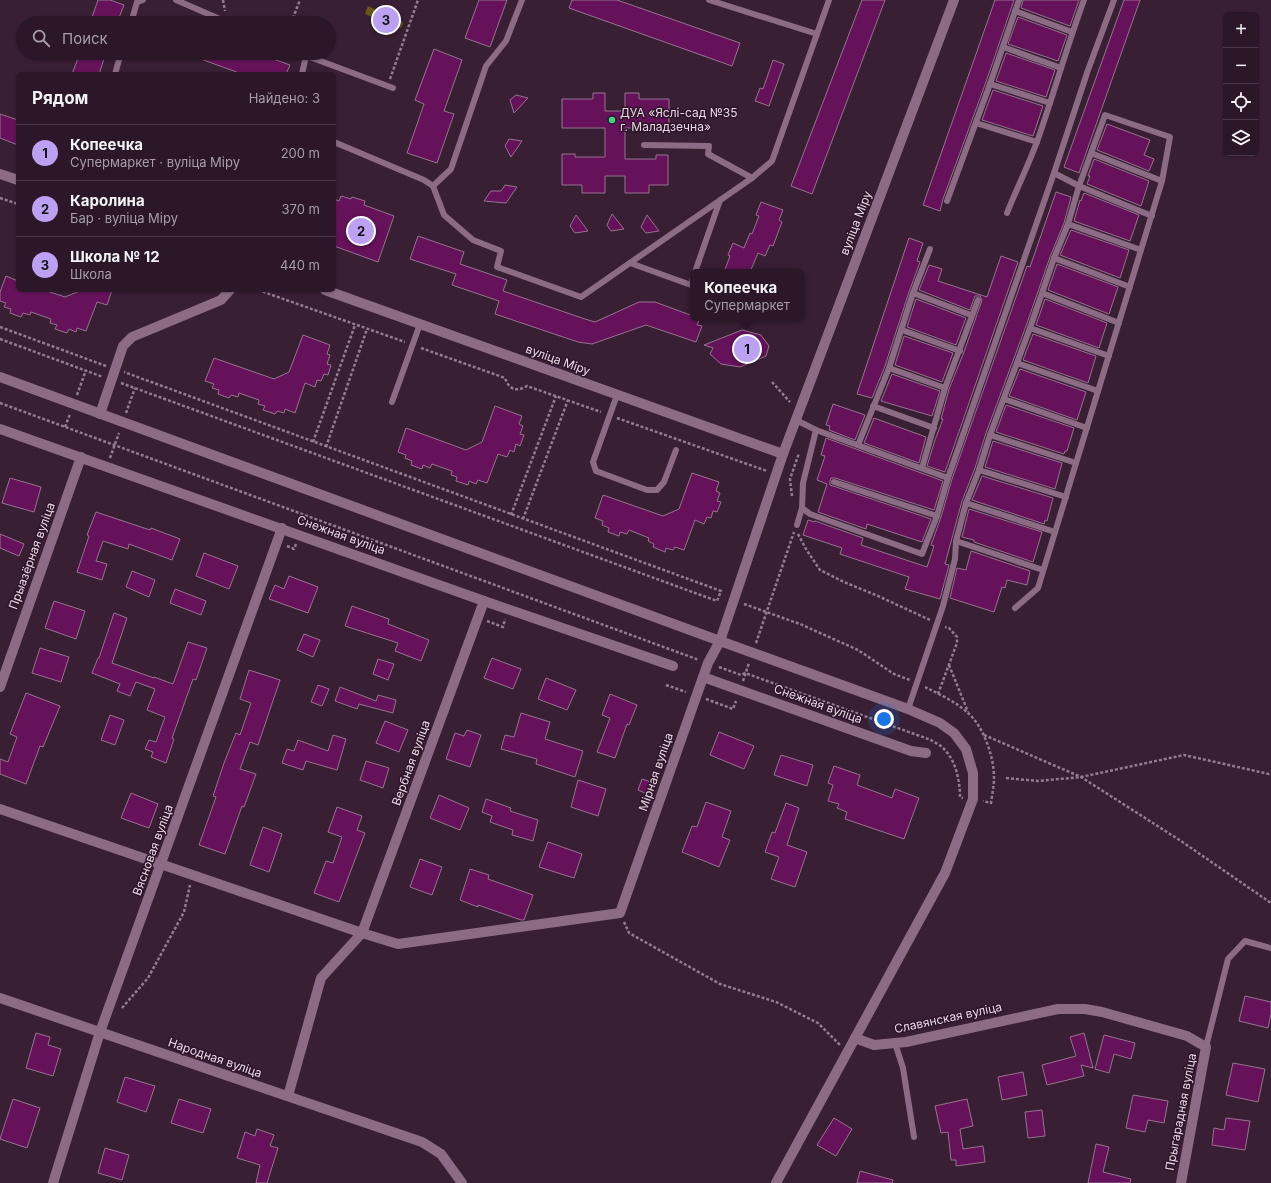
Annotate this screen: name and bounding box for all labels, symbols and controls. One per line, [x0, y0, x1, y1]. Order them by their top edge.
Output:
pin: 3 [373, 5, 399, 35]
map controls [1223, 12, 1259, 156]
button: + [1223, 12, 1259, 48]
search box [16, 16, 336, 60]
icon: search [30, 27, 52, 49]
text: Поиск [62, 29, 108, 48]
button: − [1223, 48, 1259, 84]
button: locate [1223, 84, 1259, 120]
text: Рядом [32, 88, 88, 108]
text: Найдено: 3 [249, 90, 320, 106]
place label: ДУА «Яслі-сад №35 г. Маладзечна» [620, 105, 737, 134]
marker: ДУА «Яслі-сад №35 г. Маладзечна» [607, 115, 617, 125]
button: layers [1223, 120, 1259, 156]
text: Копеечка [70, 135, 143, 154]
text: 1 [42, 145, 48, 161]
text: 200 m [281, 145, 320, 161]
text: Супермаркет · вуліца Міру [70, 154, 240, 170]
street label: вуліца Міру [836, 188, 875, 257]
text: Каролина [70, 191, 145, 210]
text: 2 [41, 201, 49, 217]
text: 370 m [282, 201, 320, 217]
text: Бар · вуліца Міру [70, 210, 178, 226]
pin: 2 [348, 216, 374, 246]
text: Школа № 12 [70, 247, 160, 266]
text: 3 [41, 257, 49, 273]
text: 440 m [280, 257, 320, 273]
text: Школа [70, 266, 112, 282]
popup [690, 269, 804, 321]
text: Копеечка [704, 278, 777, 297]
text: Супермаркет [704, 297, 790, 313]
pin: 1 [734, 334, 760, 364]
street label: вуліца Міру [524, 341, 593, 378]
street label: Прыазёрная вуліца [5, 500, 58, 611]
street label: Снежная вуліца [295, 512, 387, 557]
street label: Снежная вуліца [772, 681, 864, 726]
your location [874, 709, 894, 729]
street label: Вербная вуліца [388, 718, 433, 808]
street label: Мірная вуліца [635, 731, 676, 813]
street label: Вясновая вуліца [129, 802, 176, 897]
street label: Славянская вуліца [893, 999, 1003, 1036]
street label: Народная вуліца [166, 1034, 264, 1081]
street label: Прыгарадная вуліца [1162, 1052, 1199, 1172]

